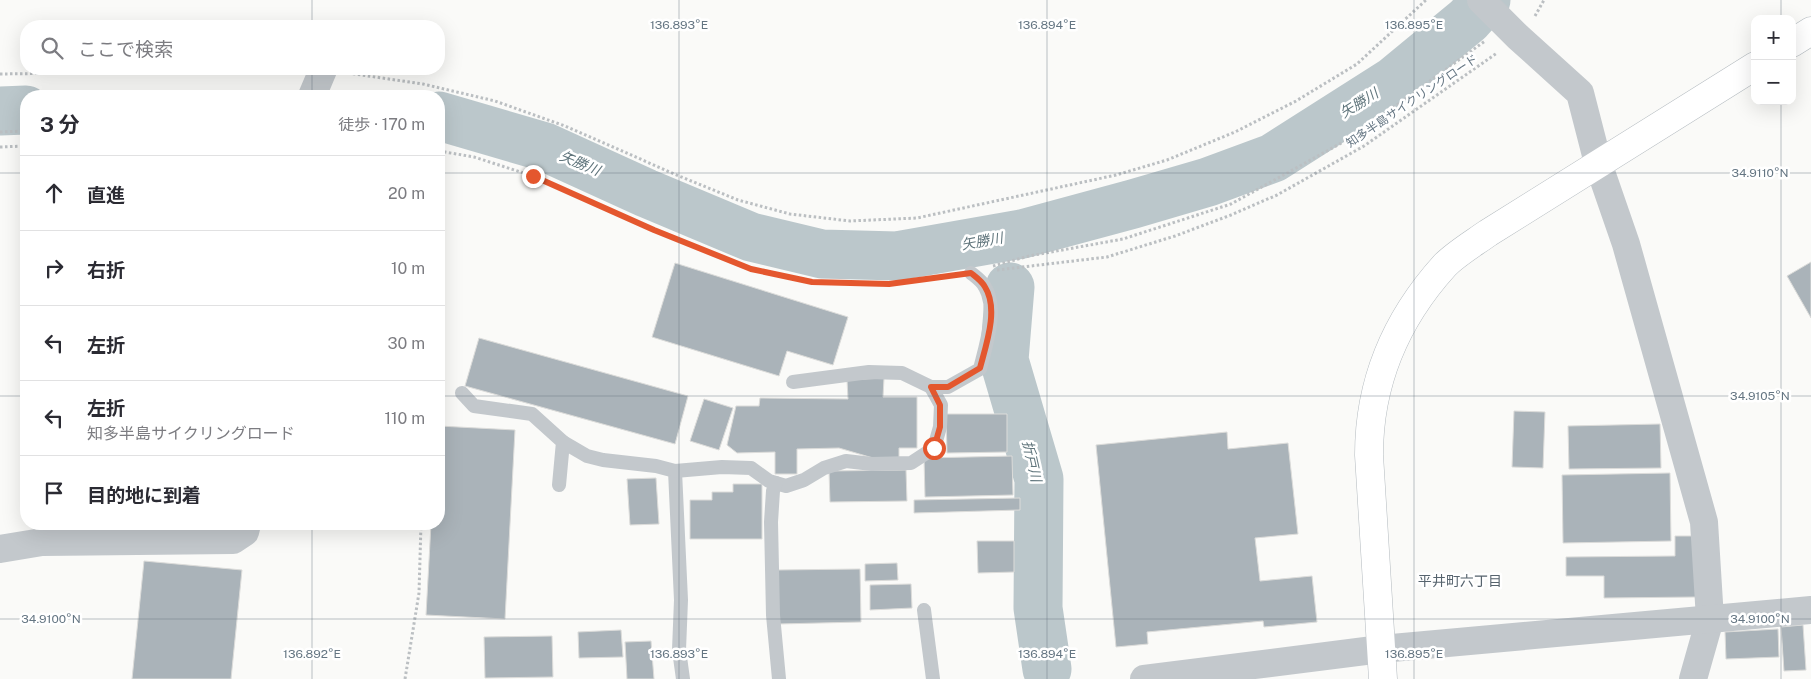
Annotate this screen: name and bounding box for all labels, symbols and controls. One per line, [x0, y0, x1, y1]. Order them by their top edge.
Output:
map controls [1751, 15, 1796, 105]
button: + [1751, 15, 1796, 60]
text: 136.893°E [650, 18, 708, 32]
text: 136.894°E [1018, 18, 1076, 32]
text: 136.895°E [1385, 18, 1443, 32]
search box [20, 20, 445, 75]
icon: search [38, 34, 66, 62]
text: ここで検索 [78, 38, 173, 60]
street label: 知多半島サイクリングロード [1344, 52, 1480, 150]
button: − [1751, 60, 1796, 105]
water label: 矢勝川 [1337, 84, 1383, 121]
text: 3 分 [40, 112, 80, 137]
text: 徒歩 · 170 m [338, 115, 425, 134]
water label: 矢勝川 [558, 147, 604, 179]
route end [522, 165, 545, 188]
text: 34.9110°N [1732, 166, 1789, 180]
icon: ahead [40, 179, 68, 207]
text: 直進 [87, 184, 125, 206]
text: 20 m [388, 184, 425, 203]
water label: 矢勝川 [960, 229, 1006, 253]
icon: right [40, 254, 68, 282]
text: 右折 [87, 259, 125, 281]
text: 10 m [391, 259, 425, 278]
icon: left [40, 329, 68, 357]
text: 左折 [87, 334, 125, 356]
text: 30 m [388, 334, 425, 353]
text: 34.9105°N [1730, 389, 1790, 403]
text: 左折 [87, 397, 125, 419]
icon: left [40, 404, 68, 432]
text: 110 m [384, 409, 425, 428]
text: 知多半島サイクリングロード [87, 424, 295, 443]
route start [923, 437, 946, 460]
water label: 折戸川 [1019, 439, 1045, 485]
icon: arrive [40, 479, 68, 507]
text: 目的地に到着 [87, 484, 201, 506]
district label: 平井町六丁目 [1418, 573, 1502, 589]
text: 34.9100°N [21, 612, 81, 626]
text: 34.9100°N [1730, 612, 1790, 626]
text: 136.892°E [283, 647, 341, 661]
text: 136.893°E [650, 647, 708, 661]
text: 136.894°E [1018, 647, 1076, 661]
text: 136.895°E [1385, 647, 1443, 661]

